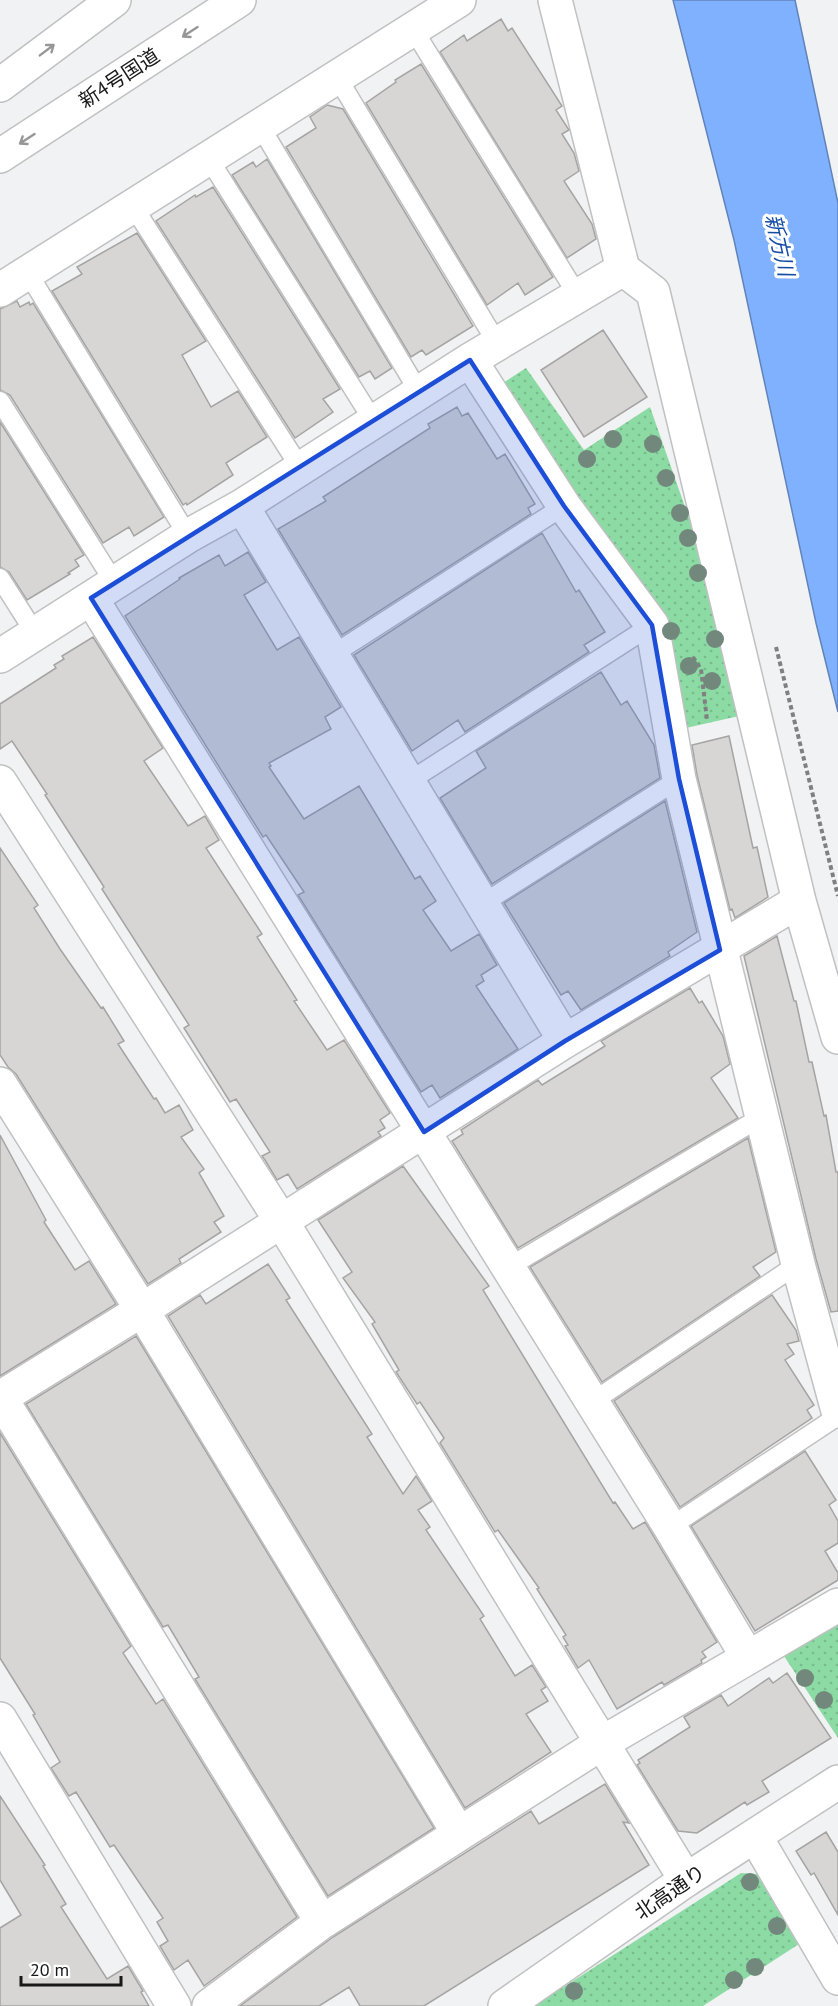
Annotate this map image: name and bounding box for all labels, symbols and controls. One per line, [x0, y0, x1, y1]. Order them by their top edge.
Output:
one-way arrow [182, 26, 199, 38]
street label: 新4号国道 [74, 42, 164, 114]
one-way arrow [38, 44, 54, 56]
one-way arrow [18, 132, 35, 145]
water label: 新方川 [760, 211, 801, 281]
street label: 北高通り [630, 1859, 710, 1925]
scale bar [21, 1949, 122, 1987]
text: 20 m [30, 1958, 69, 1981]

